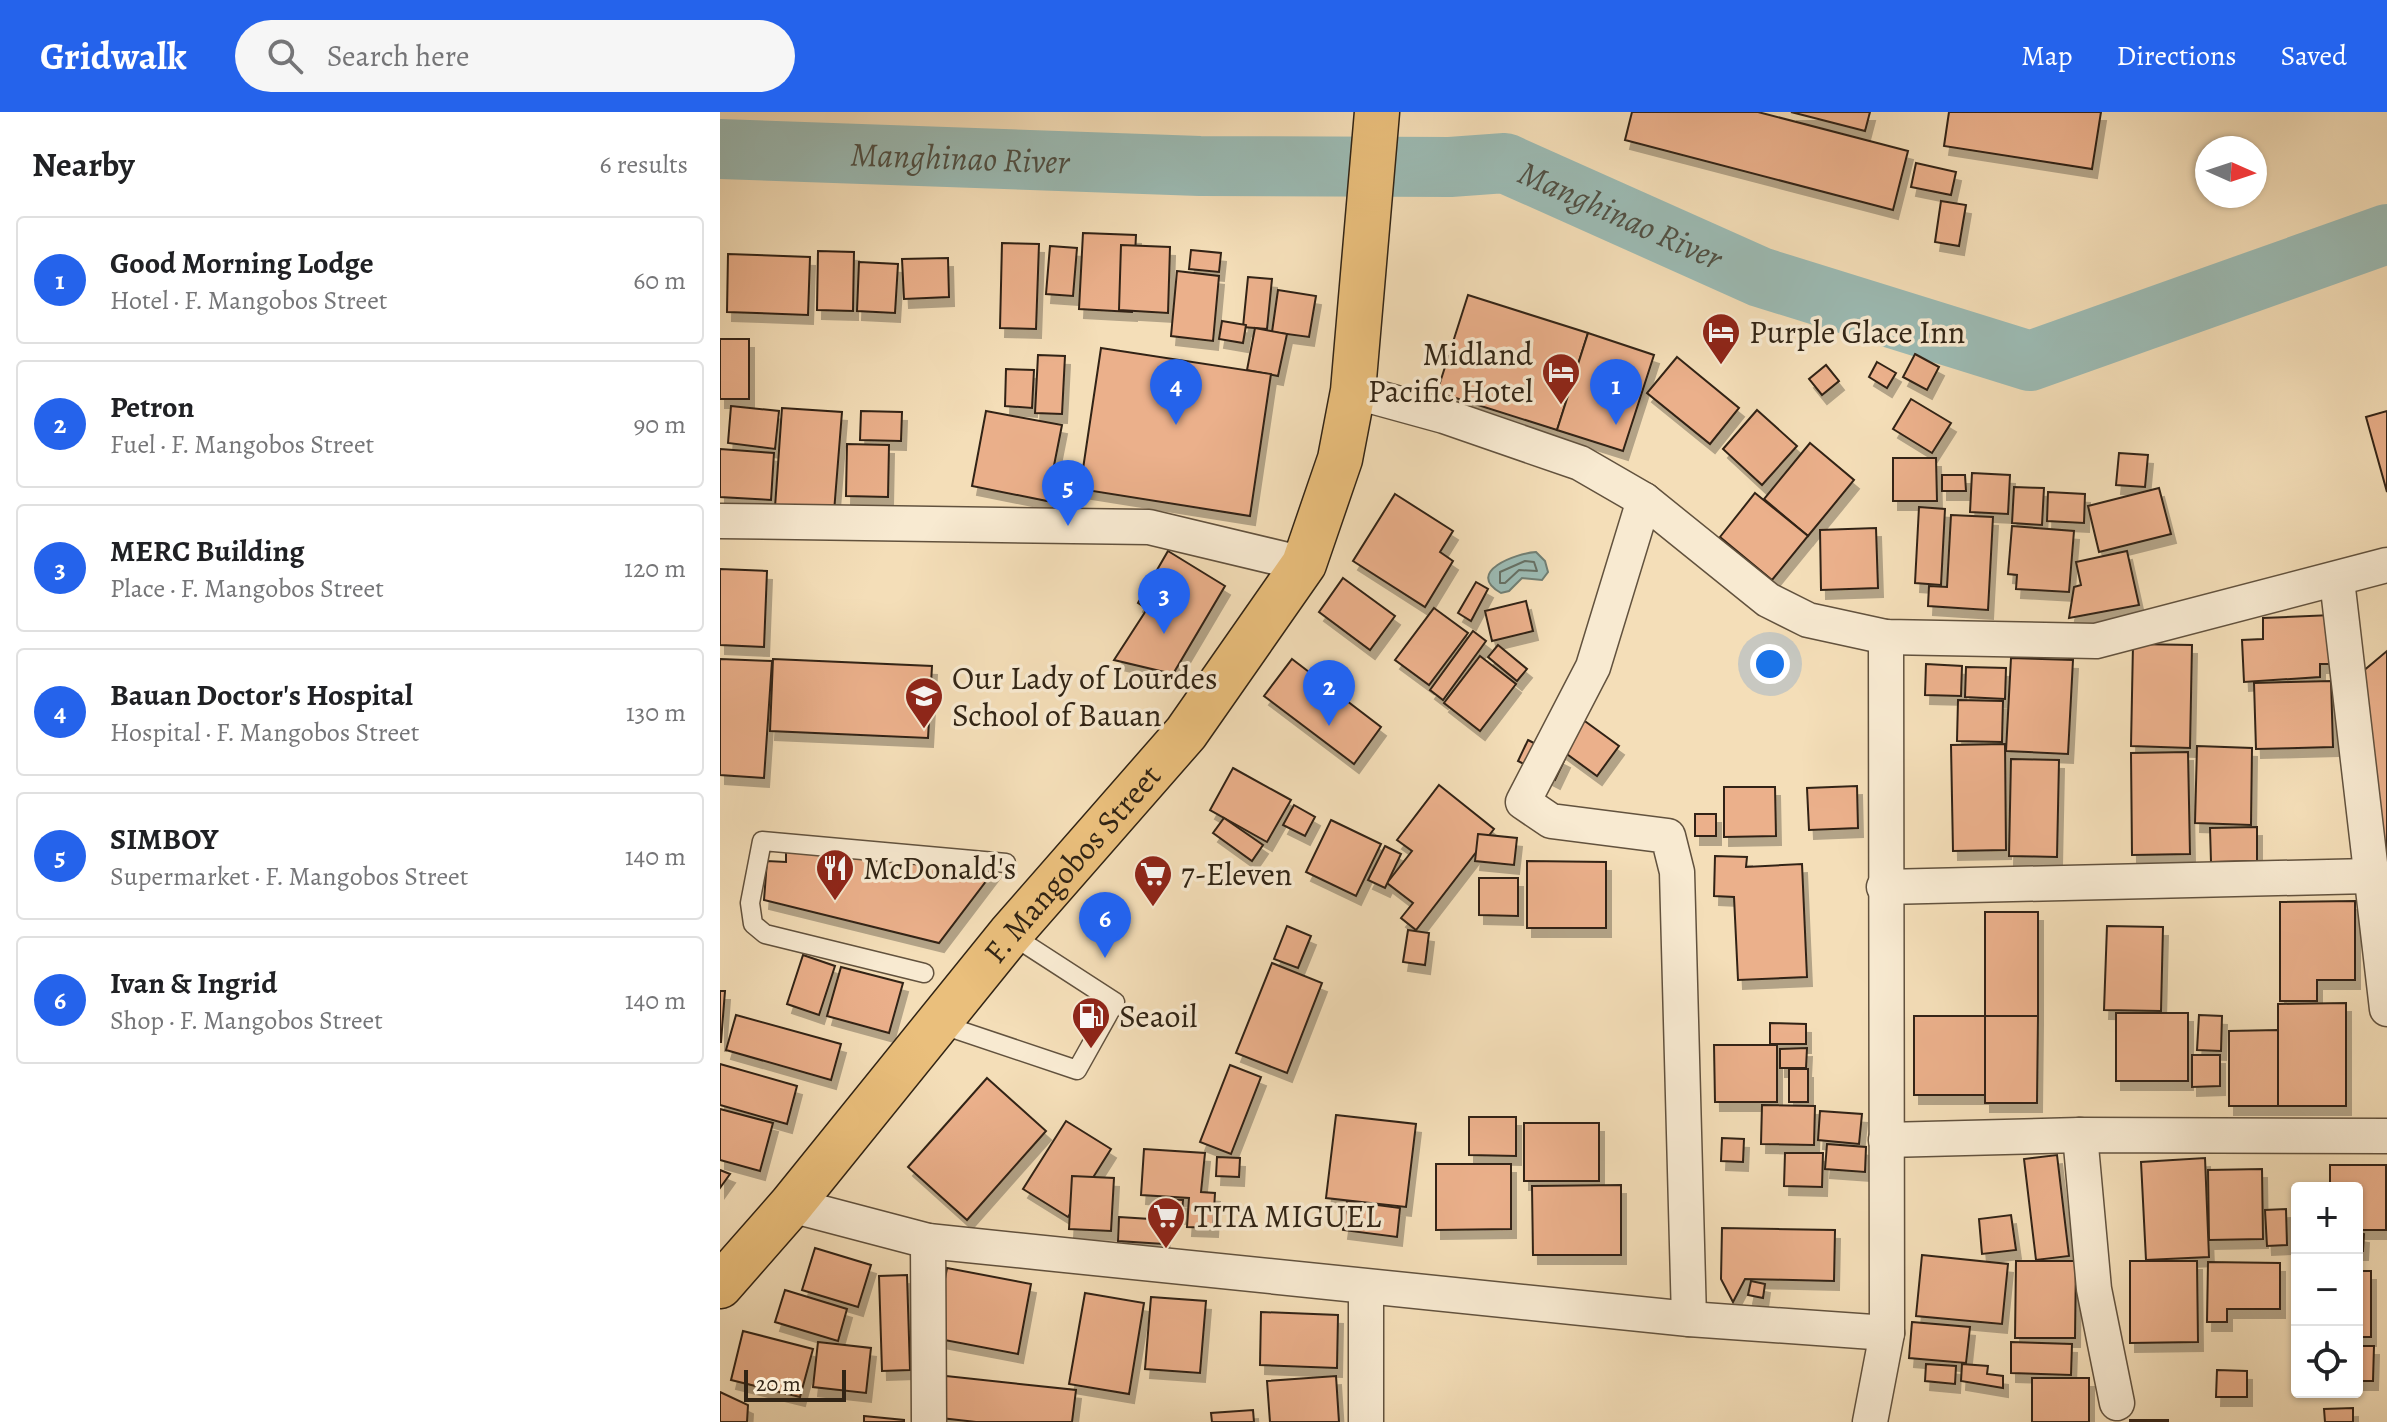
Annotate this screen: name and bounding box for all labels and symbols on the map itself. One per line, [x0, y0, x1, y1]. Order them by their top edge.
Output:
water label: Manghinao River [850, 130, 1071, 185]
north arrow [2195, 136, 2267, 208]
water label: Manghinao River [1511, 149, 1731, 281]
place label: Purple Glace Inn [1749, 310, 1965, 354]
hotel icon: Purple Glace Inn [1700, 311, 1742, 366]
place label: Midland Pacific Hotel [1368, 332, 1534, 413]
hotel icon: Midland Pacific Hotel [1540, 351, 1582, 406]
pin: 4 [1150, 359, 1202, 425]
pin: 1 [1590, 359, 1642, 425]
pin: 5 [1042, 460, 1094, 526]
pin: 3 [1138, 568, 1190, 634]
your location [1750, 644, 1790, 684]
place label: Our Lady of Lourdes School of Bauan [952, 656, 1218, 737]
pin: 2 [1303, 660, 1355, 726]
school or university icon: Our Lady of Lourdes School of Bauan [903, 675, 945, 730]
street label: F. Mangobos Street [973, 755, 1171, 972]
place label: McDonald's [863, 846, 1016, 890]
restaurant icon: McDonald's [814, 847, 856, 902]
place label: 7-Eleven [1181, 852, 1292, 896]
supermarket icon: 7-Eleven [1132, 853, 1174, 908]
pin: 6 [1079, 892, 1131, 958]
place label: Seaoil [1119, 994, 1198, 1038]
fuel station icon: Seaoil [1070, 995, 1112, 1050]
place label: TITA MIGUEL [1194, 1194, 1382, 1238]
supermarket icon: TITA MIGUEL [1145, 1195, 1187, 1250]
scale bar [744, 1366, 846, 1402]

